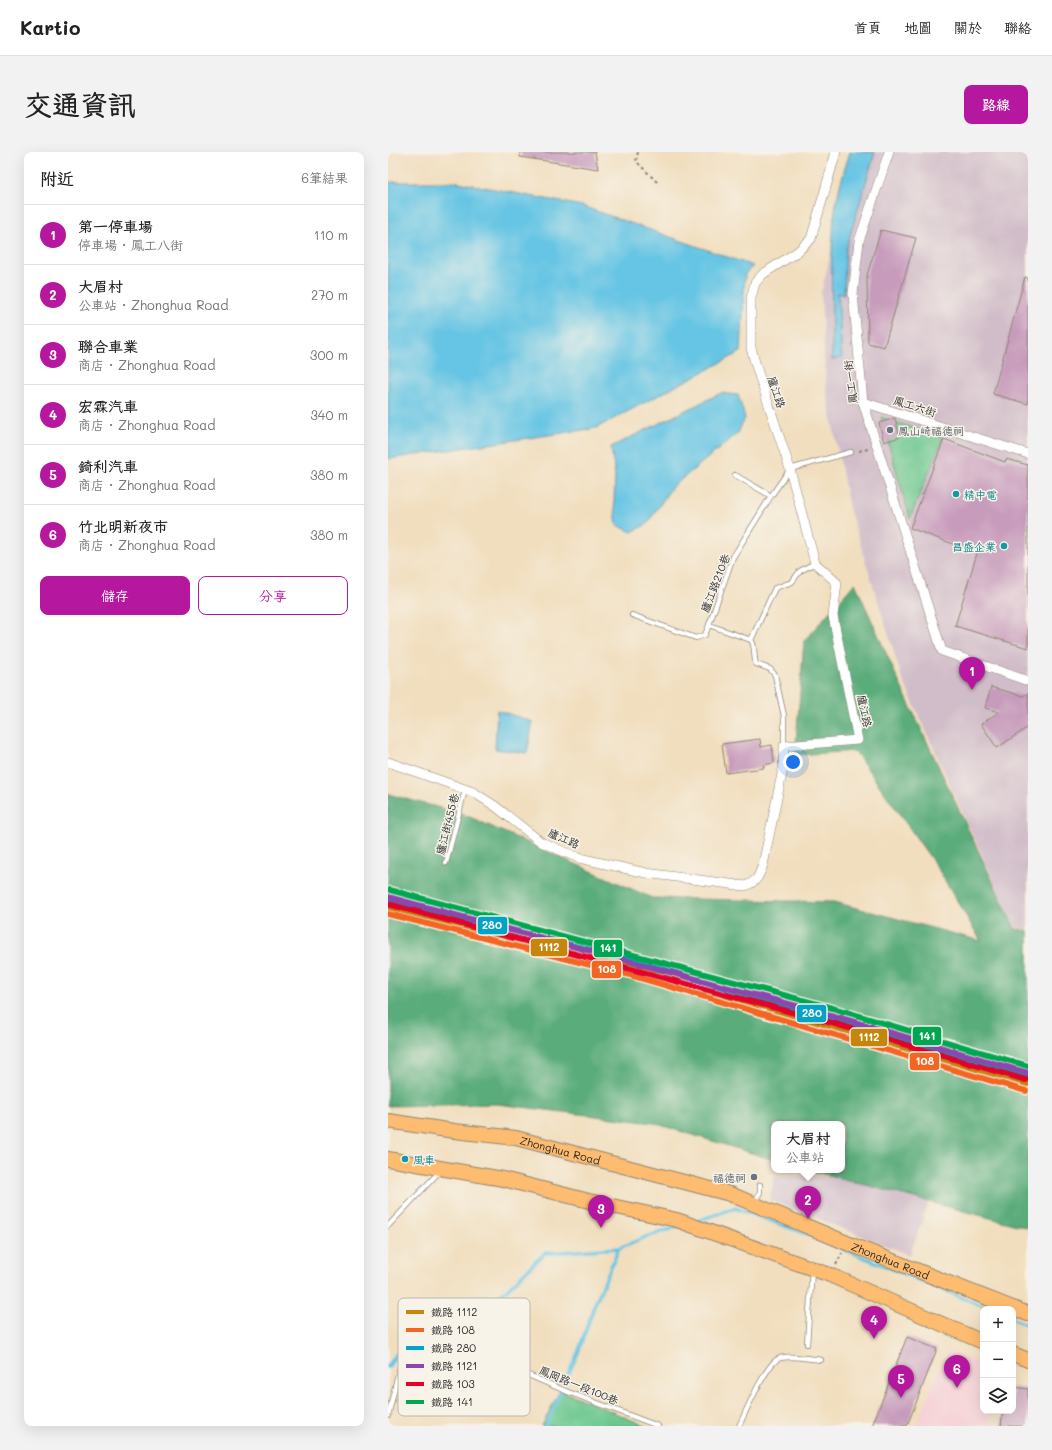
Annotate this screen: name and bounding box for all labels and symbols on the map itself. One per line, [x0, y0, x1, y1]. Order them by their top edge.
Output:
street label: 鳳工一街 [840, 358, 860, 405]
street label: 廬江路 [765, 374, 789, 410]
street label: 鳳工六街 [892, 392, 939, 420]
place label: 鳳山崎福德祠 [898, 423, 964, 438]
marker: 鳳山崎福德祠 [885, 425, 895, 435]
place label: 精中電 [964, 487, 997, 502]
marker: 精中電 [951, 489, 961, 499]
place label: 昌盛企業 [952, 539, 996, 554]
marker: 昌盛企業 [999, 541, 1009, 551]
street label: 廬江路210巷 [697, 551, 733, 615]
pin: 1 [959, 657, 985, 690]
street label: 廬江路 [854, 693, 876, 729]
your location [783, 752, 803, 772]
street label: 廬江街455巷 [432, 791, 462, 857]
street label: 廬江路 [546, 824, 582, 852]
line badge: 280 [477, 916, 508, 935]
text: 280 [482, 917, 502, 932]
line badge: 1112 [530, 938, 568, 957]
text: 1112 [539, 939, 559, 954]
line badge: 141 [593, 939, 623, 958]
text: 141 [600, 940, 616, 955]
line badge: 108 [591, 960, 622, 979]
text: 108 [598, 961, 617, 976]
line badge: 280 [796, 1004, 827, 1023]
text: 280 [802, 1005, 822, 1020]
line badge: 141 [912, 1026, 942, 1046]
line badge: 1112 [850, 1028, 888, 1047]
text: 141 [919, 1028, 935, 1043]
text: 1112 [859, 1029, 879, 1044]
line badge: 108 [909, 1052, 940, 1071]
text: 108 [916, 1053, 935, 1068]
street label: Zhonghua Road [518, 1132, 602, 1167]
place label: 風車 [413, 1152, 435, 1167]
marker: 風車 [400, 1154, 410, 1164]
place label: 福德祠 [713, 1170, 746, 1185]
marker: 福德祠 [749, 1172, 759, 1182]
pin: 2 [795, 1186, 821, 1219]
pin: 3 [588, 1195, 614, 1228]
street label: Zhonghua Road [849, 1238, 932, 1282]
legend [398, 1298, 530, 1416]
text: 鐵路 1112 [431, 1304, 477, 1319]
pin: 4 [861, 1306, 887, 1339]
text: 鐵路 108 [431, 1322, 475, 1337]
text: 鐵路 280 [431, 1340, 476, 1355]
pin: 6 [944, 1355, 970, 1388]
text: 鐵路 1121 [431, 1358, 477, 1373]
street label: 鳳岡路一段100巷 [537, 1362, 621, 1408]
pin: 5 [888, 1365, 914, 1398]
text: 鐵路 103 [431, 1376, 475, 1391]
text: 鐵路 141 [431, 1394, 473, 1409]

